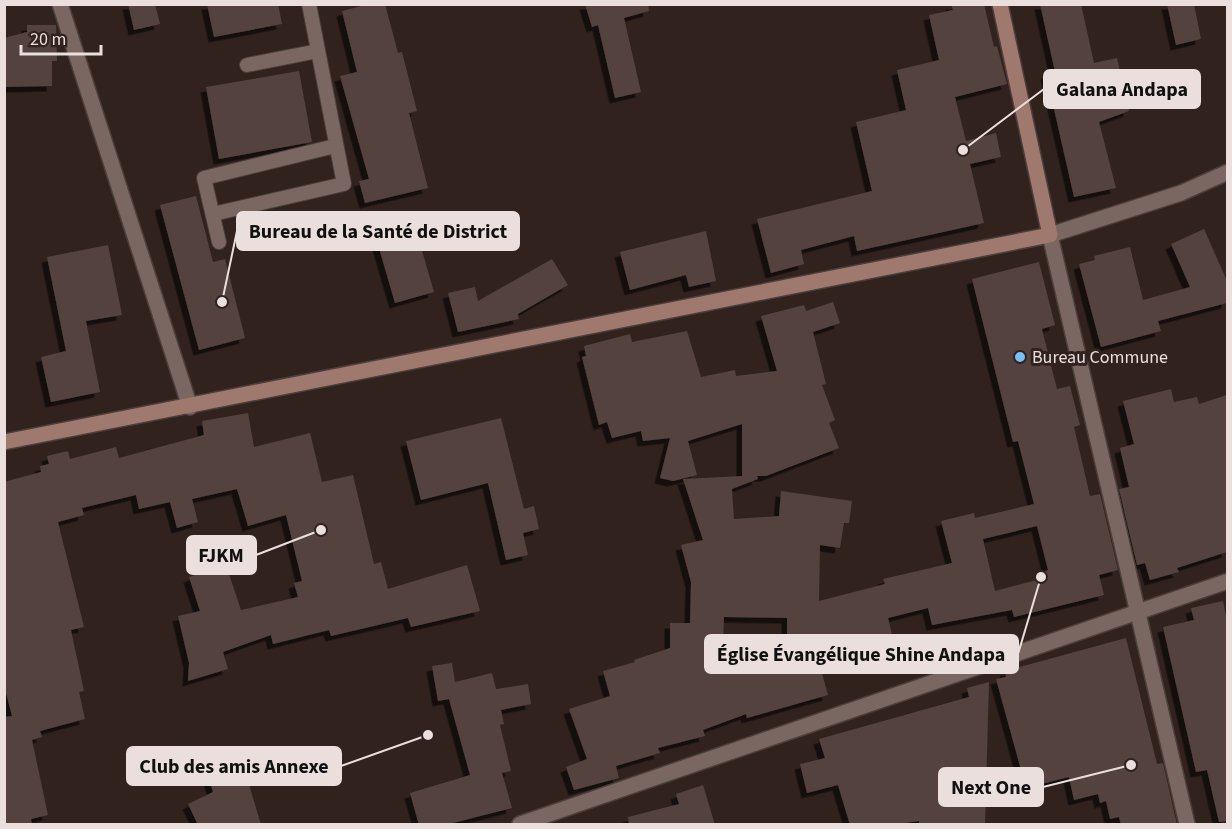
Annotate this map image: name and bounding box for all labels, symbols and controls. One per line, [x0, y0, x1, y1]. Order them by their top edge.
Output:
scale bar [21, 18, 100, 56]
text: 20 m [30, 27, 66, 52]
callout: Galana Andapa [1044, 70, 1200, 108]
text: Galana Andapa [1056, 76, 1188, 104]
callout: Bureau de la Santé de District [237, 212, 519, 250]
text: Bureau de la Santé de District [249, 218, 508, 246]
place label: Bureau Commune [1032, 345, 1168, 370]
marker: Bureau Commune [1013, 350, 1027, 364]
callout: FJKM [187, 536, 256, 574]
text: FJKM [198, 542, 244, 570]
callout: Église Évangélique Shine Andapa [705, 635, 1018, 673]
text: Église Évangélique Shine Andapa [717, 641, 1005, 669]
callout: Club des amis Annexe [127, 747, 341, 785]
text: Club des amis Annexe [139, 753, 329, 781]
callout: Next One [939, 768, 1043, 806]
text: Next One [951, 774, 1031, 802]

